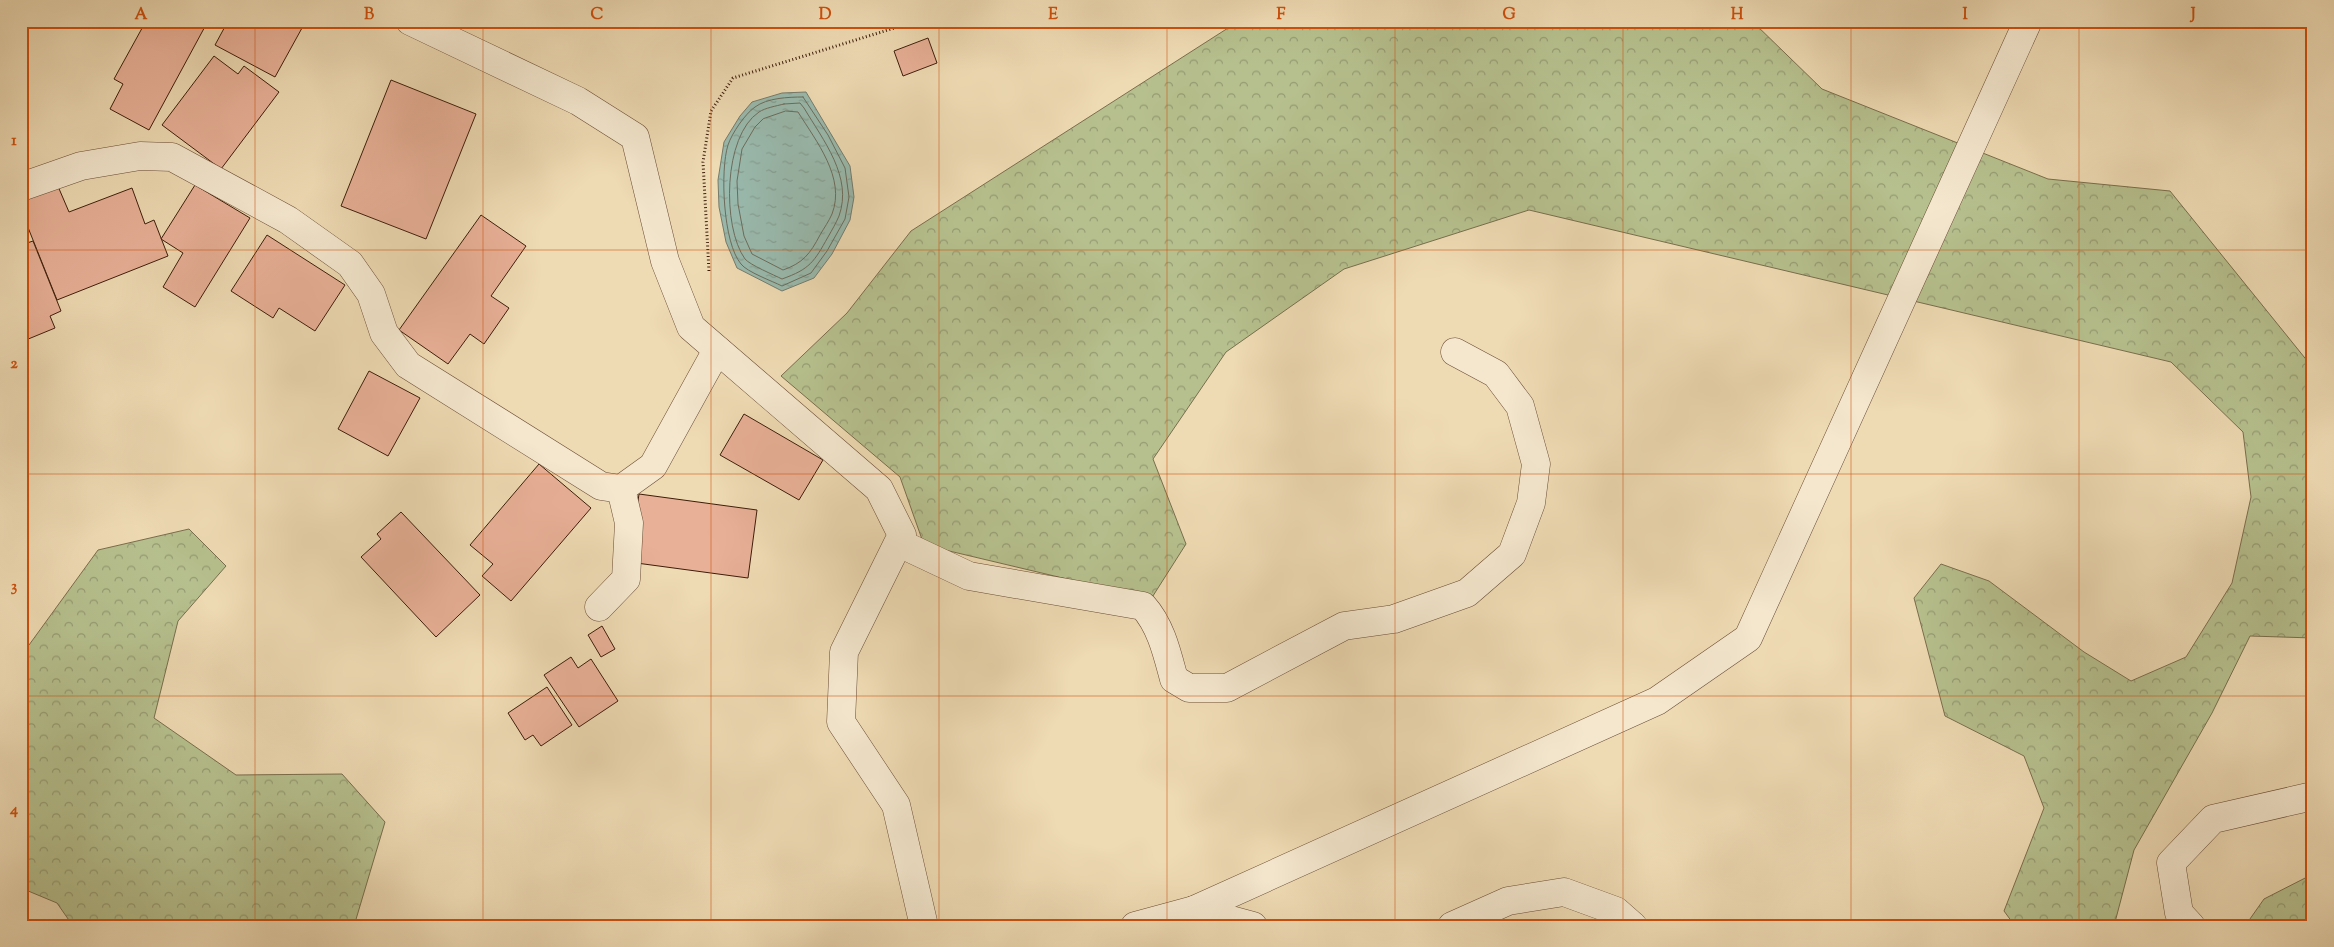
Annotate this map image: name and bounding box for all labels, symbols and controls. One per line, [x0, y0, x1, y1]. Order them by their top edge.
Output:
text: A [135, 4, 148, 27]
text: B [364, 4, 374, 27]
text: C [591, 4, 604, 27]
text: D [819, 4, 832, 27]
text: E [1048, 4, 1058, 27]
text: F [1277, 4, 1286, 27]
text: G [1502, 4, 1516, 27]
text: H [1731, 4, 1744, 27]
text: I [1962, 4, 1968, 27]
text: J [2189, 4, 2196, 27]
text: 1 [11, 130, 17, 153]
text: 2 [10, 353, 18, 376]
text: 3 [11, 576, 18, 599]
text: 4 [9, 799, 18, 822]

